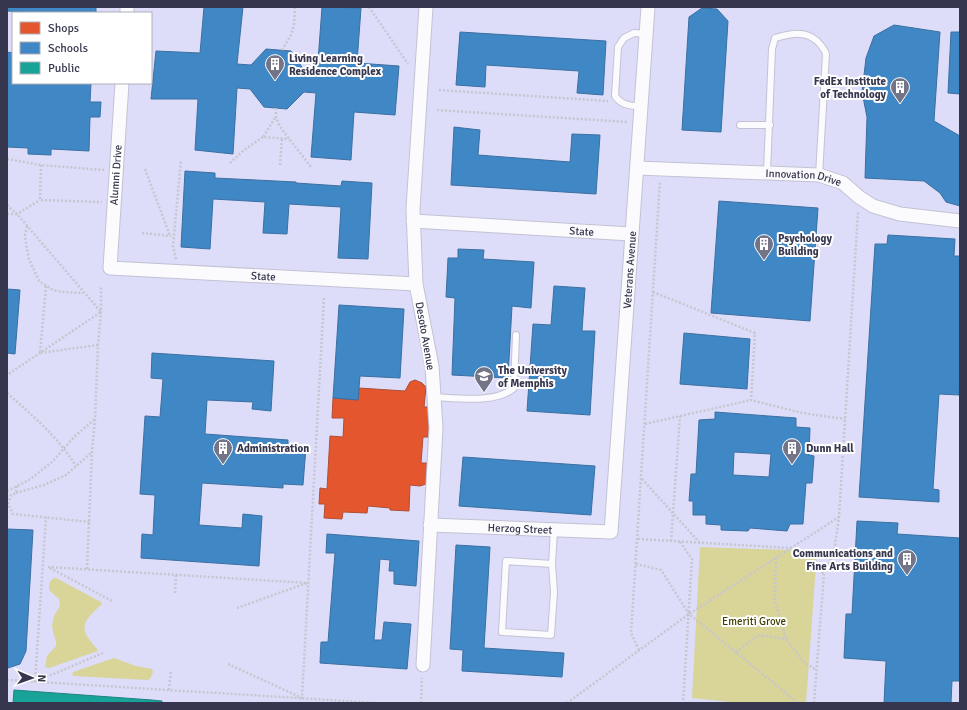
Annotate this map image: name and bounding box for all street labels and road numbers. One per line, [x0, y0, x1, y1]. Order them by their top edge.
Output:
street label: Alumni Drive [107, 144, 125, 206]
street label: Innovation Drive [765, 166, 843, 189]
street label: State [569, 224, 594, 238]
street label: Veterans Avenue [620, 231, 639, 309]
street label: State [251, 269, 276, 283]
street label: Desoto Avenue [413, 301, 437, 371]
street label: Herzog Street [487, 521, 553, 536]

